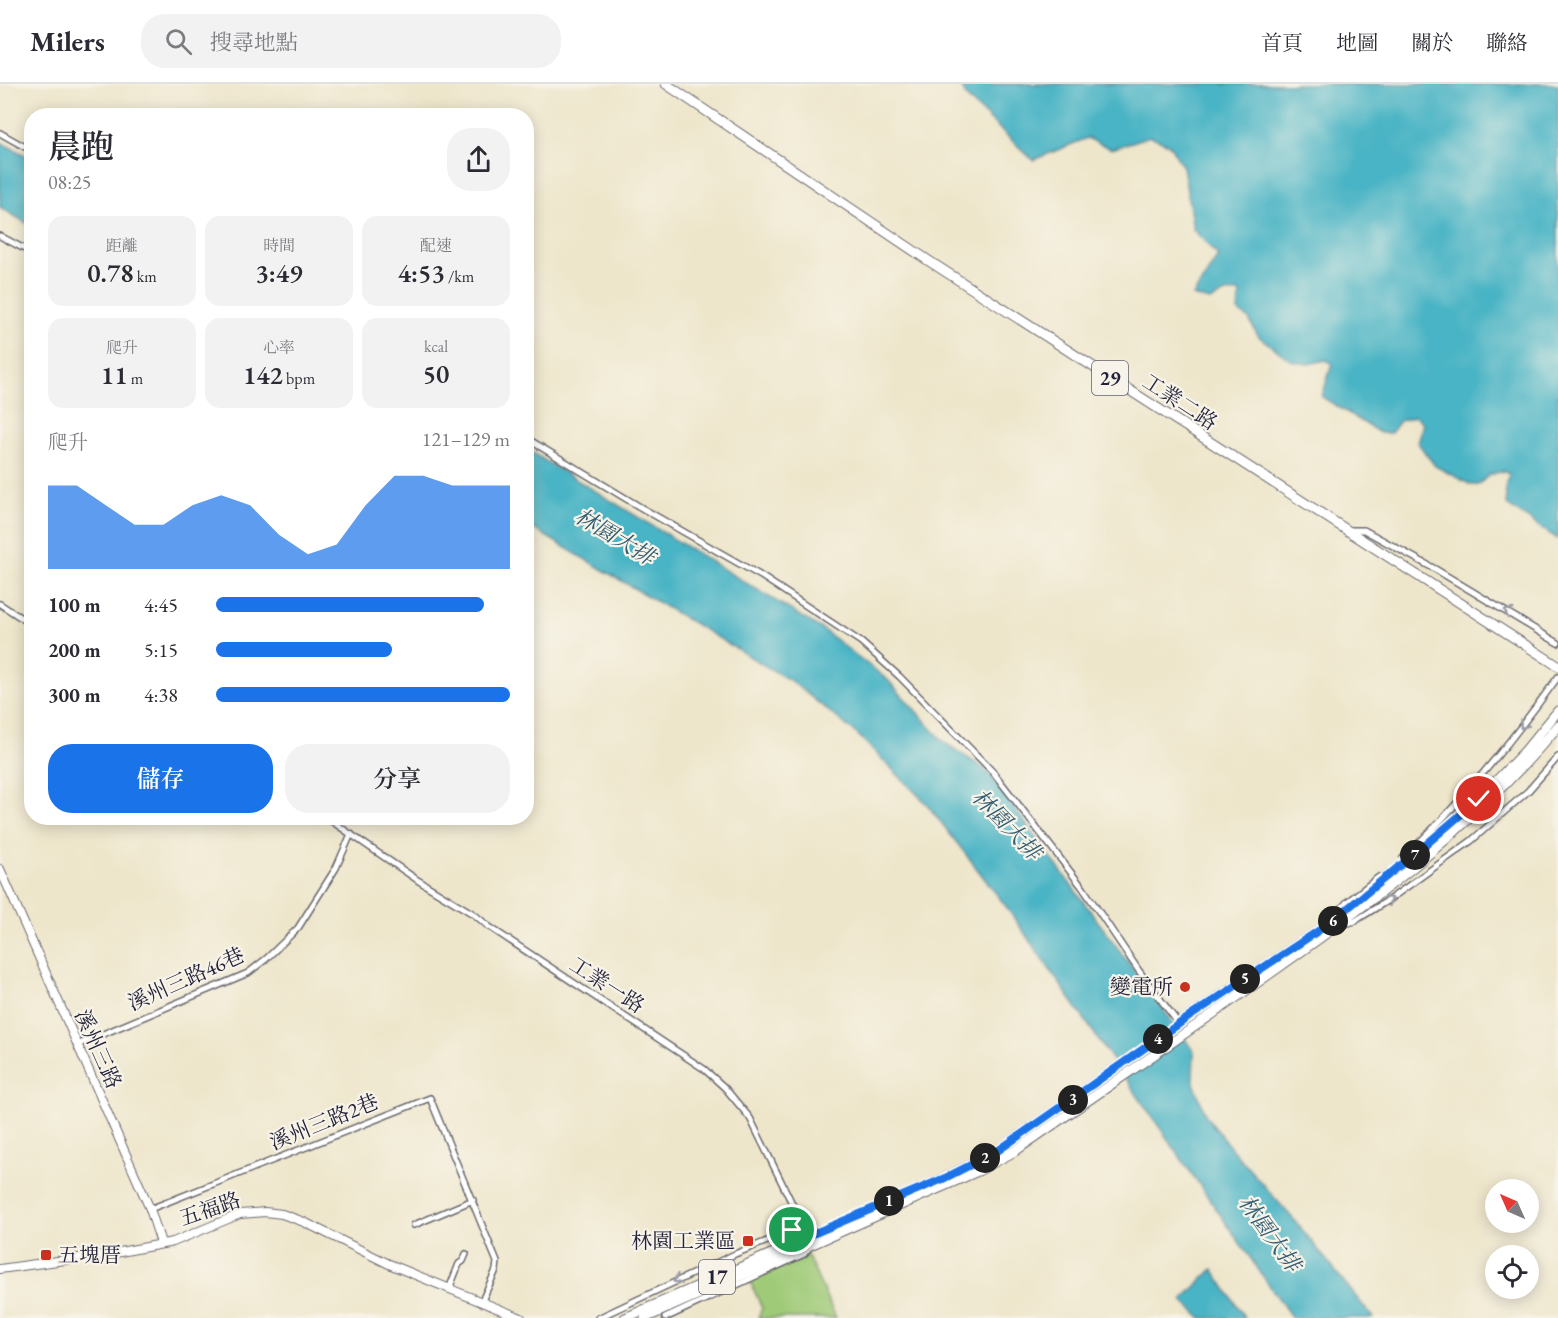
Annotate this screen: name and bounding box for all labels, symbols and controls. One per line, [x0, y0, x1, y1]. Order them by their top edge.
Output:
search box [141, 14, 561, 68]
text: Milers [30, 23, 105, 59]
icon: search [162, 25, 195, 58]
text: 搜尋地點 [210, 28, 298, 57]
text: 首頁 [1261, 29, 1303, 56]
text: 地圖 [1336, 29, 1378, 56]
text: 關於 [1411, 29, 1453, 56]
text: 聯絡 [1486, 29, 1528, 56]
text: 晨跑 [48, 125, 114, 168]
button: share [447, 128, 510, 191]
text: 08:25 [48, 169, 91, 195]
text: 距離 [106, 235, 138, 256]
text: 時間 [263, 235, 295, 256]
text: 配速 [420, 235, 452, 256]
text: 0.78 [87, 256, 134, 290]
text: 3:49 [255, 256, 303, 290]
text: 4:53 [398, 256, 445, 290]
text: km [134, 266, 157, 287]
text: /km [445, 266, 474, 287]
text: kcal [424, 336, 448, 357]
text: 爬升 [106, 337, 138, 358]
text: 心率 [263, 337, 295, 358]
text: 50 [423, 357, 449, 391]
text: 11 [101, 358, 128, 392]
text: 142 [243, 358, 283, 392]
road number: 29 [1092, 361, 1128, 395]
street label: 工業二路 [1138, 367, 1223, 436]
text: m [128, 368, 143, 389]
text: bpm [283, 368, 315, 389]
text: 121–129 m [422, 426, 510, 452]
text: 爬升 [48, 429, 88, 455]
water label: 林園大排 [570, 501, 662, 573]
text: 100 m [48, 592, 101, 618]
text: 4:45 [144, 592, 178, 618]
one-way arrow [1504, 608, 1514, 620]
text: 200 m [48, 637, 101, 663]
text: 5:15 [144, 637, 178, 663]
text: 300 m [48, 682, 101, 708]
text: 4:38 [144, 682, 178, 708]
one-way arrow [1520, 718, 1531, 729]
button: 儲存 [48, 744, 273, 813]
button: 分享 [285, 744, 510, 813]
pin [1453, 773, 1504, 824]
icon: check [1462, 782, 1495, 815]
water label: 林園大排 [966, 783, 1050, 868]
pin: 7 [1400, 840, 1430, 870]
text: 7 [1411, 844, 1419, 865]
one-way arrow [1383, 895, 1393, 907]
pin: 6 [1318, 906, 1348, 936]
text: 6 [1329, 910, 1337, 931]
street label: 溪州三路46巷 [123, 941, 248, 1016]
street label: 工業一路 [565, 950, 650, 1019]
pin: 5 [1230, 964, 1260, 994]
text: 5 [1241, 968, 1249, 989]
place label: 變電所 [1110, 973, 1173, 1000]
marker: 變電所 [1178, 980, 1192, 994]
street label: 溪州三路 [69, 1005, 128, 1093]
pin: 4 [1143, 1024, 1173, 1054]
text: 4 [1154, 1028, 1162, 1049]
pin: 3 [1058, 1085, 1088, 1115]
street label: 溪州三路2巷 [265, 1087, 382, 1156]
text: 3 [1069, 1089, 1077, 1110]
pin: 2 [970, 1143, 1000, 1173]
text: 2 [981, 1147, 989, 1168]
north arrow [1485, 1179, 1539, 1233]
map controls [1485, 1179, 1539, 1299]
street label: 五福路 [176, 1186, 244, 1232]
pin: 1 [874, 1186, 904, 1216]
water label: 林園大排 [1232, 1189, 1309, 1280]
text: 1 [885, 1190, 893, 1211]
pin [766, 1204, 817, 1255]
icon: arrive [775, 1213, 808, 1246]
place label: 林園工業區 [631, 1227, 736, 1254]
marker: 林園工業區 [741, 1234, 755, 1248]
place label: 五塊厝 [58, 1241, 121, 1268]
button: locate [1485, 1245, 1539, 1299]
marker: 五塊厝 [39, 1248, 53, 1262]
road number: 17 [699, 1260, 735, 1294]
one-way arrow [672, 1273, 683, 1285]

